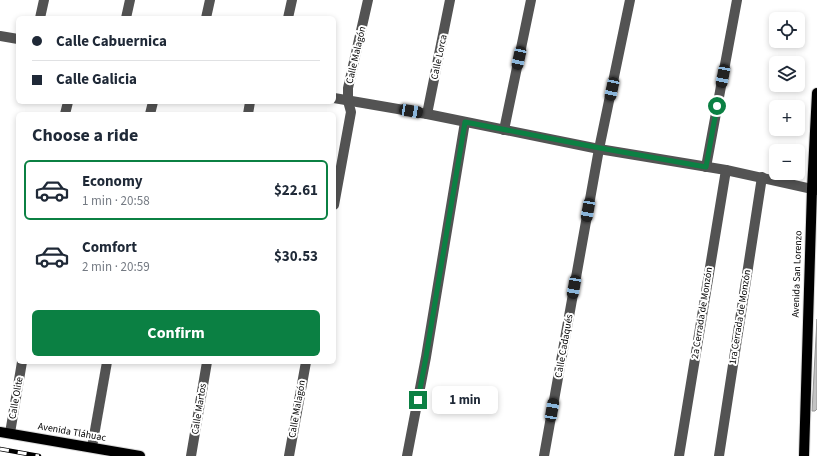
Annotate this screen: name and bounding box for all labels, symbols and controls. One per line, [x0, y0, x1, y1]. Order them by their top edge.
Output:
map controls [769, 12, 805, 180]
button: locate [769, 12, 805, 48]
street label: Calle Malagón [343, 25, 369, 85]
text: Calle Cabuernica [56, 31, 167, 52]
street label: Calle Lorca [427, 33, 451, 81]
car [511, 45, 527, 71]
button: layers [769, 56, 805, 92]
car [715, 63, 731, 89]
text: Calle Galicia [56, 69, 137, 90]
car [604, 76, 620, 102]
route start [708, 97, 726, 115]
button: + [769, 100, 805, 136]
car [398, 103, 424, 119]
text: Choose a ride [32, 123, 138, 148]
button: − [769, 144, 805, 180]
text: Economy [82, 171, 143, 192]
icon: car [34, 172, 70, 208]
text: $22.61 [274, 180, 318, 201]
text: 1 min · 20:58 [82, 192, 150, 210]
car [580, 197, 596, 223]
street label: Avenida San Lorenzo [788, 230, 806, 318]
text: Comfort [82, 237, 137, 258]
icon: car [34, 238, 70, 274]
text: $30.53 [274, 246, 318, 267]
text: 2 min · 20:59 [82, 258, 150, 276]
street label: 2a Cerrada de Monzón [688, 266, 716, 360]
street label: 1ra Cerrada de Monzón [726, 269, 754, 365]
car [566, 274, 582, 300]
button: Confirm [32, 310, 320, 356]
street label: Calle Cadaqués [552, 313, 576, 379]
street label: Calle Olite [5, 376, 27, 420]
street label: Calle Malagón [285, 379, 309, 439]
street label: Calle Martos [188, 383, 210, 435]
callout: 1 min [432, 386, 498, 414]
route end [409, 391, 427, 409]
text: 1 min [449, 391, 481, 409]
car [544, 397, 560, 423]
street label: Avenida Tláhuac [37, 419, 108, 445]

